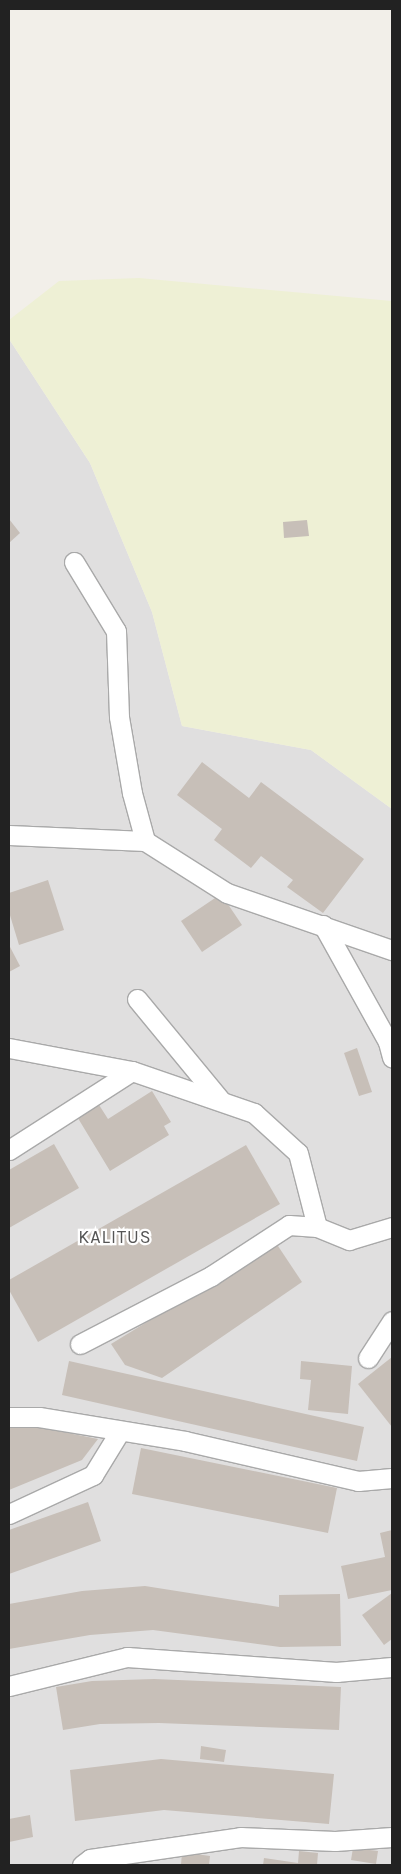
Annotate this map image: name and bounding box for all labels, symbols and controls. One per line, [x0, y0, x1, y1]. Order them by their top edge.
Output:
district label: KALITUS [77, 1226, 153, 1248]

